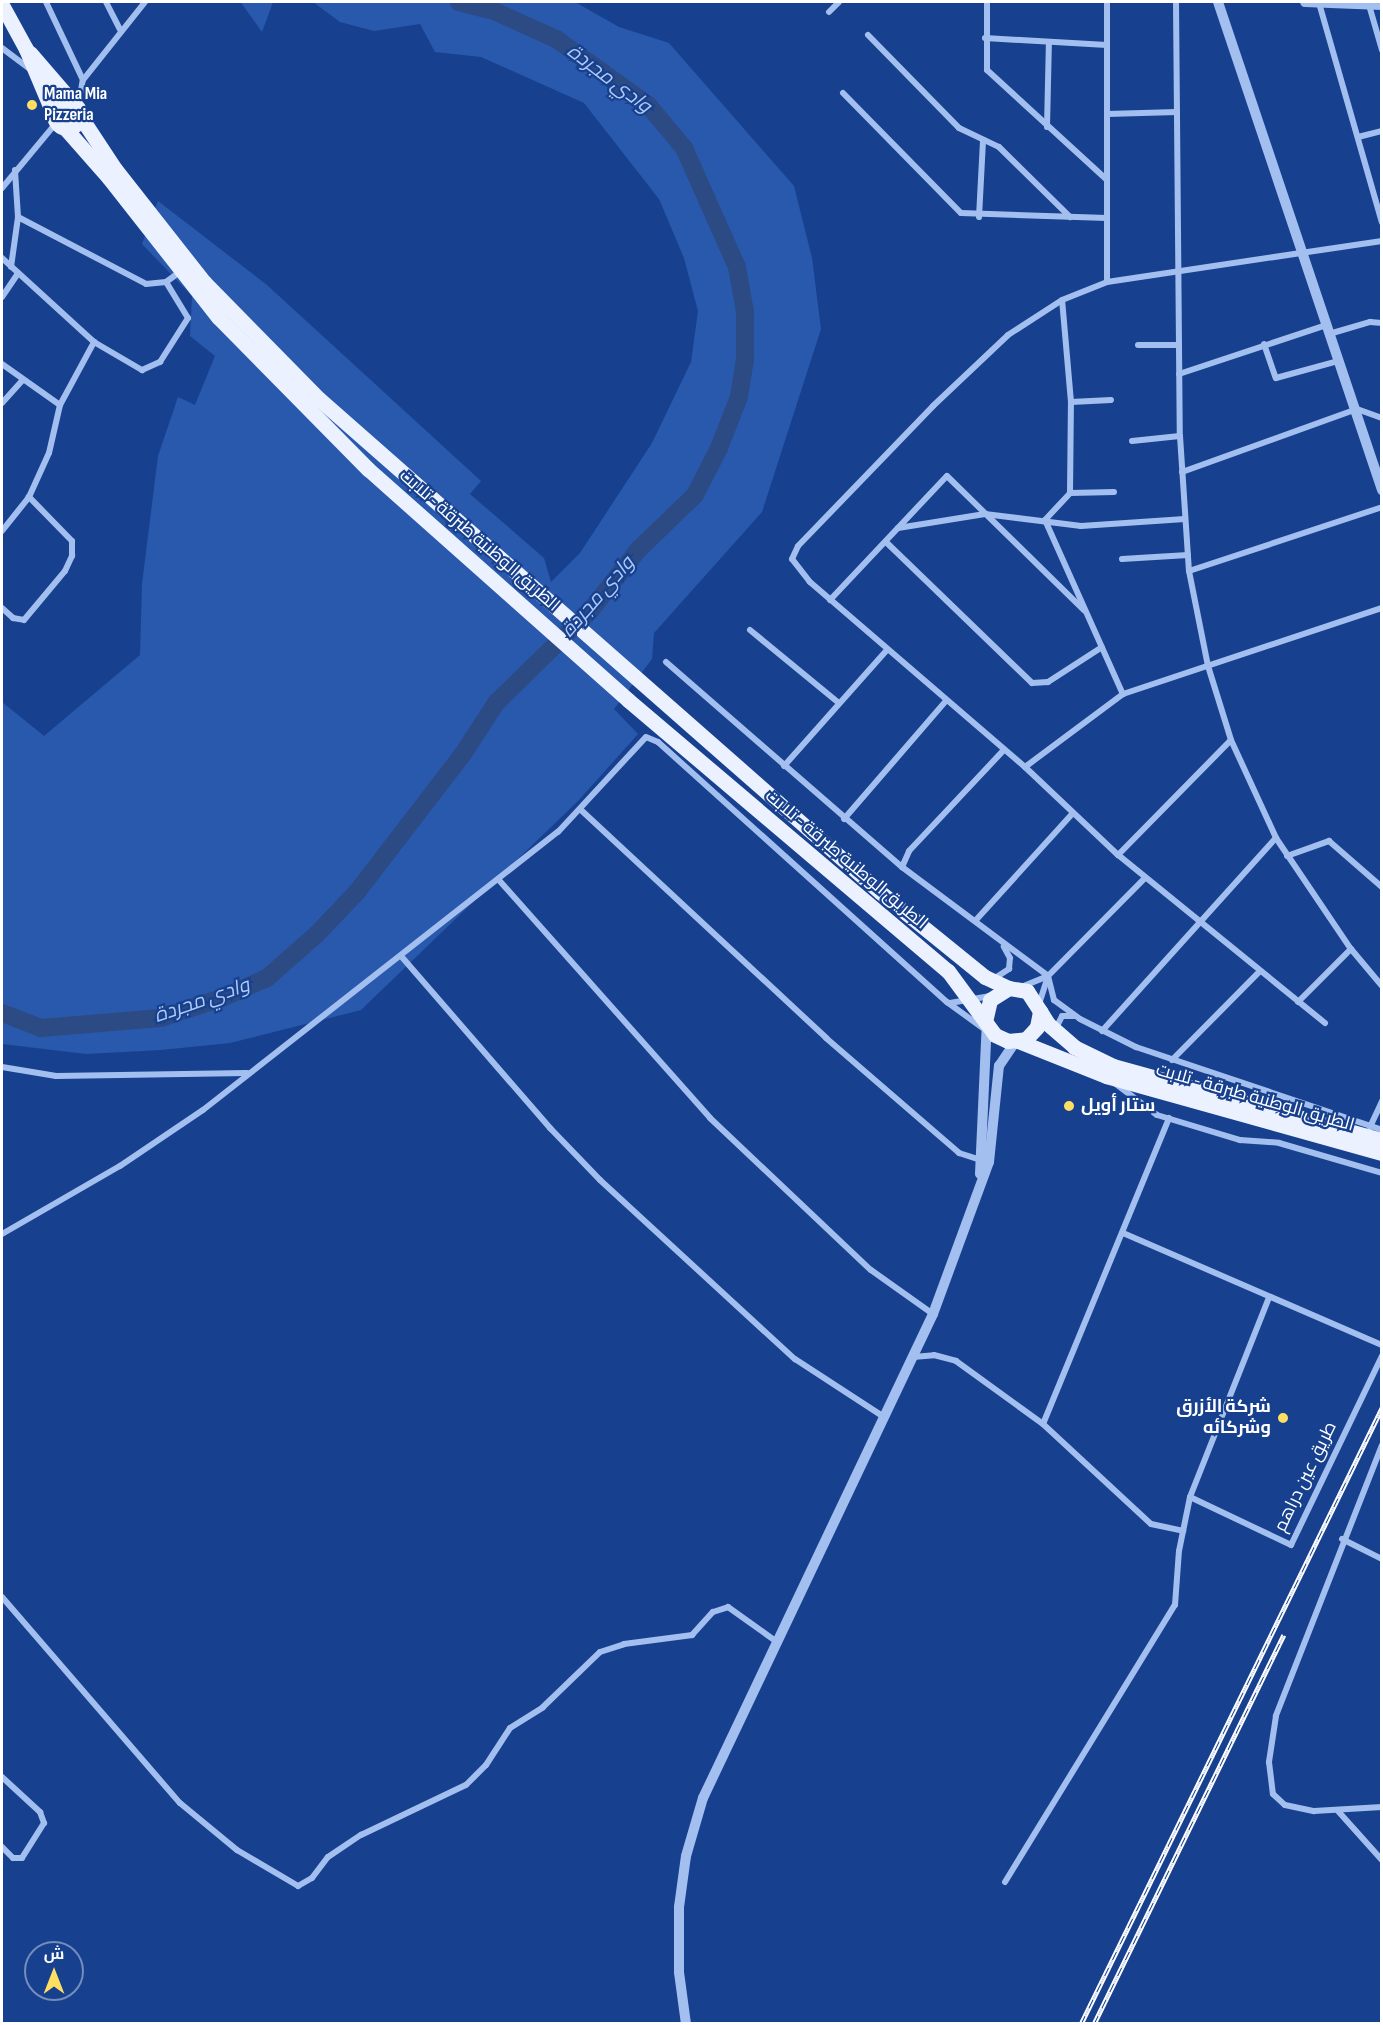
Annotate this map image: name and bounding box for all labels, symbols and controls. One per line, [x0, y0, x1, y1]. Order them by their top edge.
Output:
water label: وادي مجردة [562, 40, 656, 118]
place label: Mama Mia Pizzeria [44, 84, 107, 127]
marker: Mama Mia Pizzeria [25, 98, 39, 112]
street label: الطريق الوطنية طبرقة - تلابت [394, 465, 564, 617]
water label: وادي مجردة [556, 552, 640, 642]
street label: الطريق الوطنية طبرقة - تلابت [760, 786, 932, 934]
water label: وادي مجردة [151, 973, 253, 1029]
street label: الطريق الوطنية طبرقة - تلابت [1153, 1059, 1357, 1137]
place label: ستار أويل [1081, 1095, 1155, 1117]
marker: ستار أويل [1062, 1099, 1076, 1113]
place label: شركة الأزرق وشركائه [1176, 1397, 1271, 1440]
marker: شركة الأزرق وشركائه [1276, 1411, 1290, 1425]
street label: طريق عين دراهم [1270, 1418, 1342, 1536]
north arrow [24, 1941, 84, 2001]
text: ش [44, 1945, 64, 1964]

